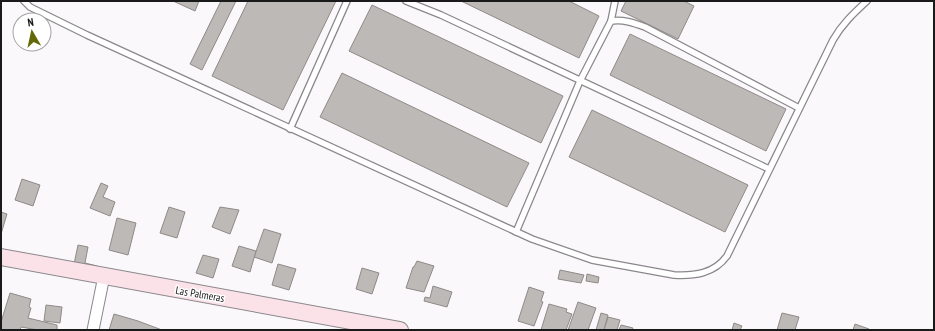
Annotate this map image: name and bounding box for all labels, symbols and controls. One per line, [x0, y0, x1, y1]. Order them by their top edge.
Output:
north arrow [12, 12, 52, 52]
text: N [26, 15, 35, 30]
street label: Las Palmeras [174, 283, 226, 305]

